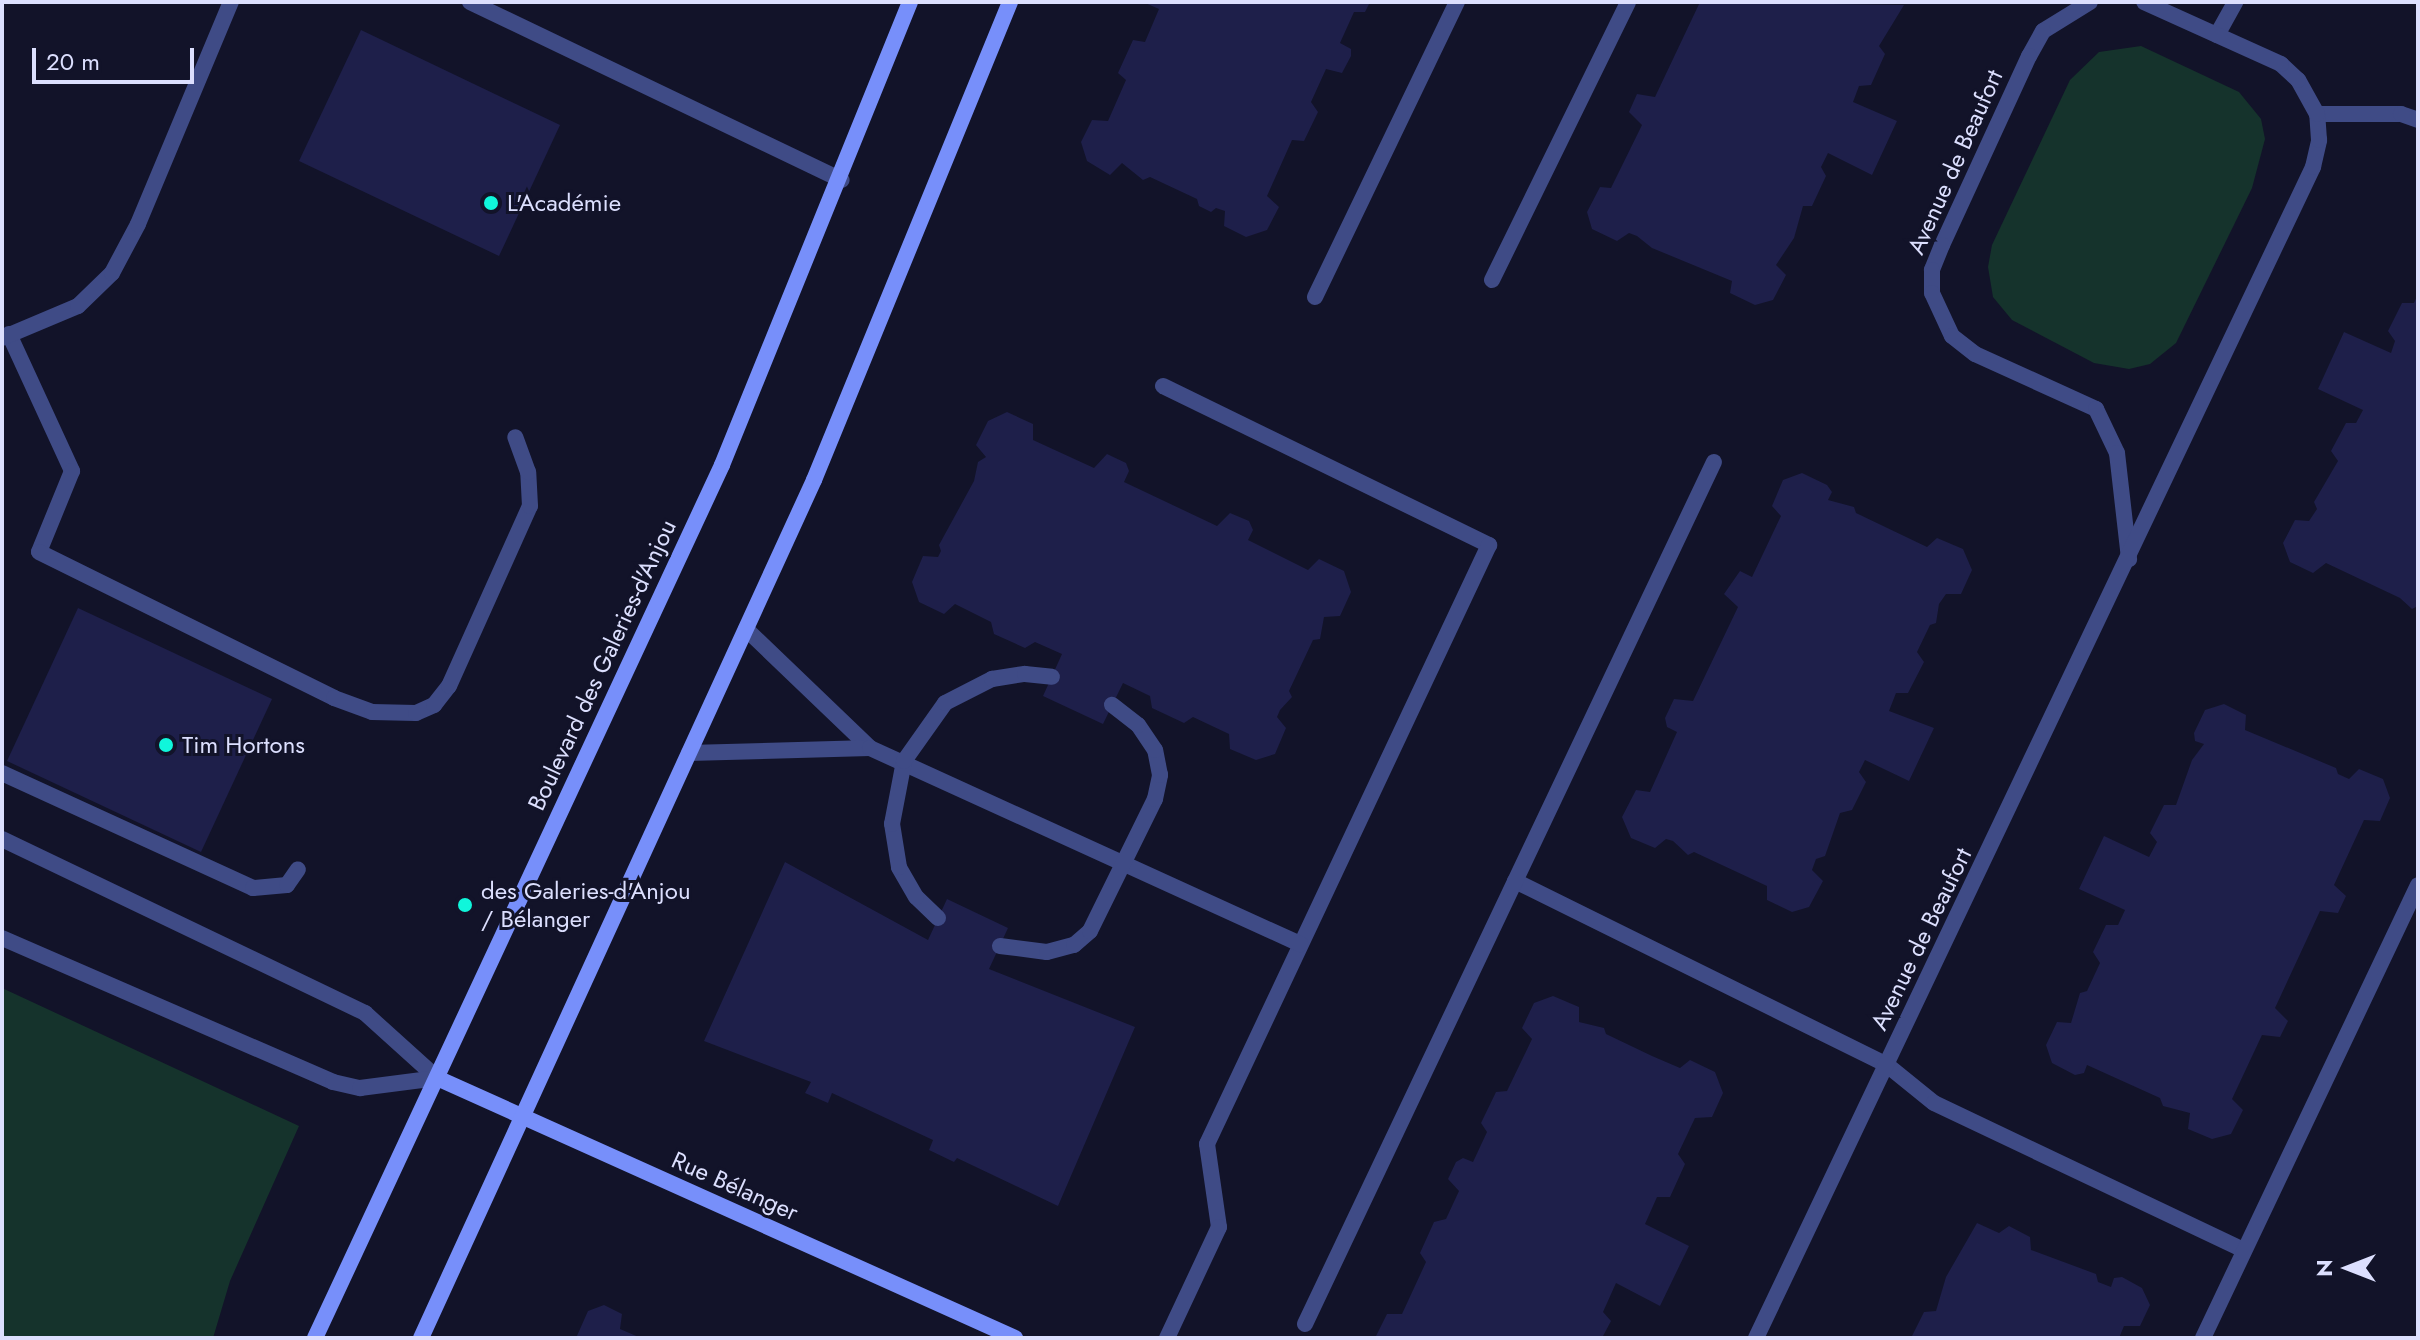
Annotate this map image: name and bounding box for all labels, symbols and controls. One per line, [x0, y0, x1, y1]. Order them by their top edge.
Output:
scale bar [36, 32, 198, 82]
text: 20 m [46, 44, 100, 79]
street label: Avenue de Beaufort [1901, 65, 2009, 259]
place label: L'Académie [507, 189, 621, 217]
marker: L'Académie [482, 194, 500, 212]
street label: Boulevard des Galeries-d'Anjou [522, 515, 682, 815]
place label: Tim Hortons [182, 731, 305, 759]
marker: Tim Hortons [157, 736, 175, 754]
street label: Avenue de Beaufort [1864, 843, 1978, 1035]
place label: des Galeries-d'Anjou / Bélanger [481, 877, 691, 933]
marker: des Galeries-d'Anjou / Bélanger [456, 896, 474, 914]
street label: Rue Bélanger [667, 1145, 803, 1227]
north arrow [2308, 1228, 2388, 1308]
text: N [2308, 1259, 2340, 1277]

